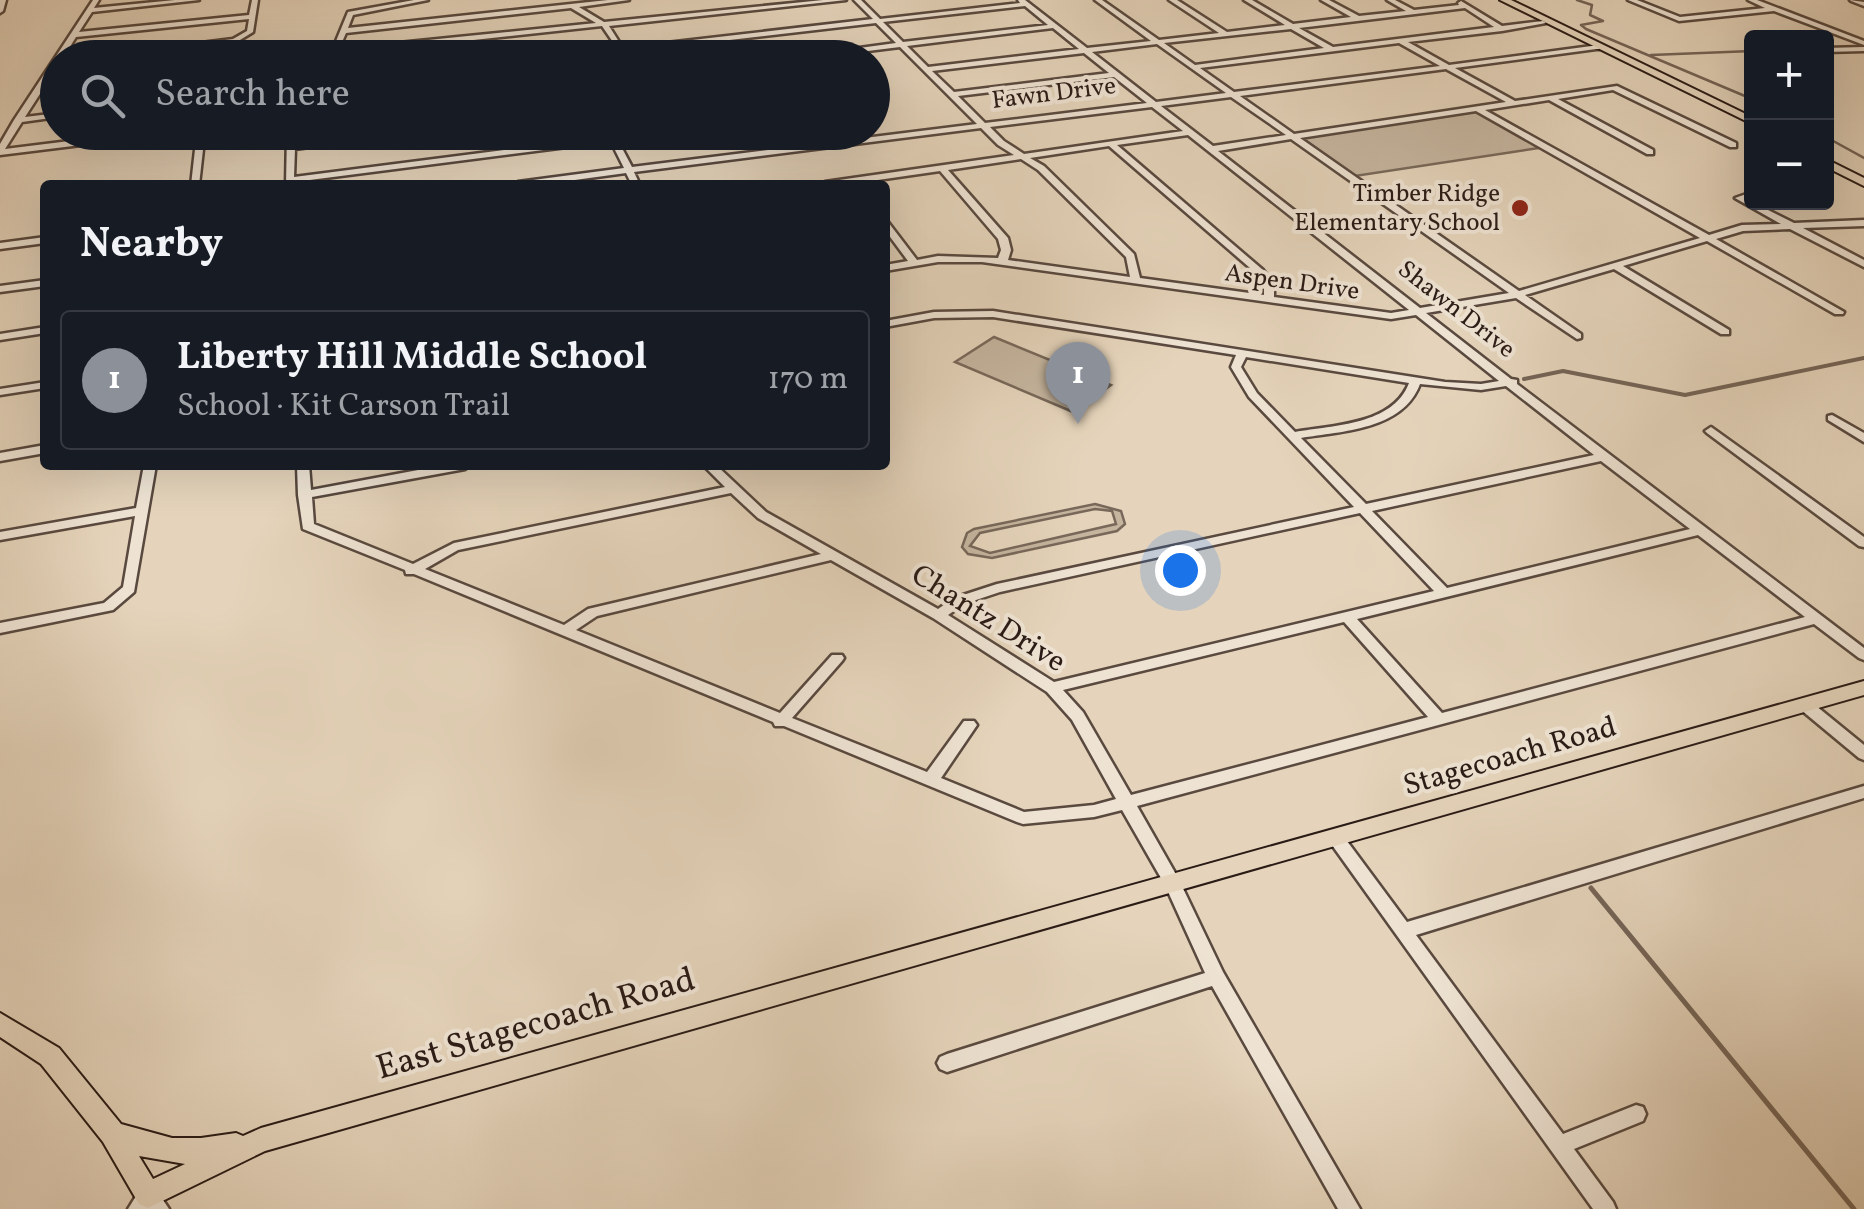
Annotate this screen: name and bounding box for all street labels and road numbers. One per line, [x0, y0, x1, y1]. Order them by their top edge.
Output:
street label: Fawn Drive [990, 69, 1118, 119]
street label: Shawn Drive [1390, 253, 1522, 367]
street label: Aspen Drive [1222, 256, 1362, 310]
street label: Chantz Drive [903, 555, 1073, 683]
street label: Stagecoach Road [1398, 706, 1622, 808]
street label: East Stagecoach Road [371, 957, 701, 1093]

